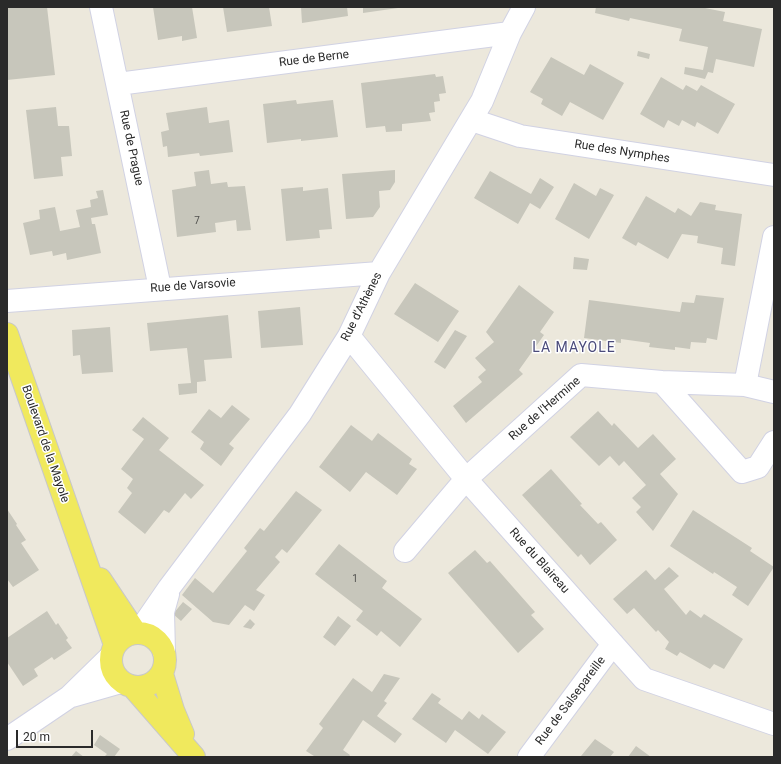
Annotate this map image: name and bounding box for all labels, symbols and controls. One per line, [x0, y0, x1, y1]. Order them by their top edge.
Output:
street label: Rue de Berne [278, 48, 350, 70]
street label: Rue de Prague [116, 109, 146, 187]
street label: Rue des Nymphes [573, 137, 671, 167]
house number: 7 [194, 215, 200, 227]
street label: Rue d'Athènes [338, 270, 386, 344]
street label: Rue de Varsovie [150, 276, 236, 296]
district label: LA MAYOLE [532, 340, 616, 356]
street label: Rue de l'Hermine [506, 374, 584, 444]
street label: Boulevard de la Mayole [18, 383, 72, 505]
street label: Rue du Blaireau [506, 525, 572, 597]
house number: 1 [352, 573, 358, 585]
street label: Rue de Salsepareille [533, 654, 609, 748]
scale bar [18, 722, 95, 748]
text: 20 m [23, 730, 50, 744]

